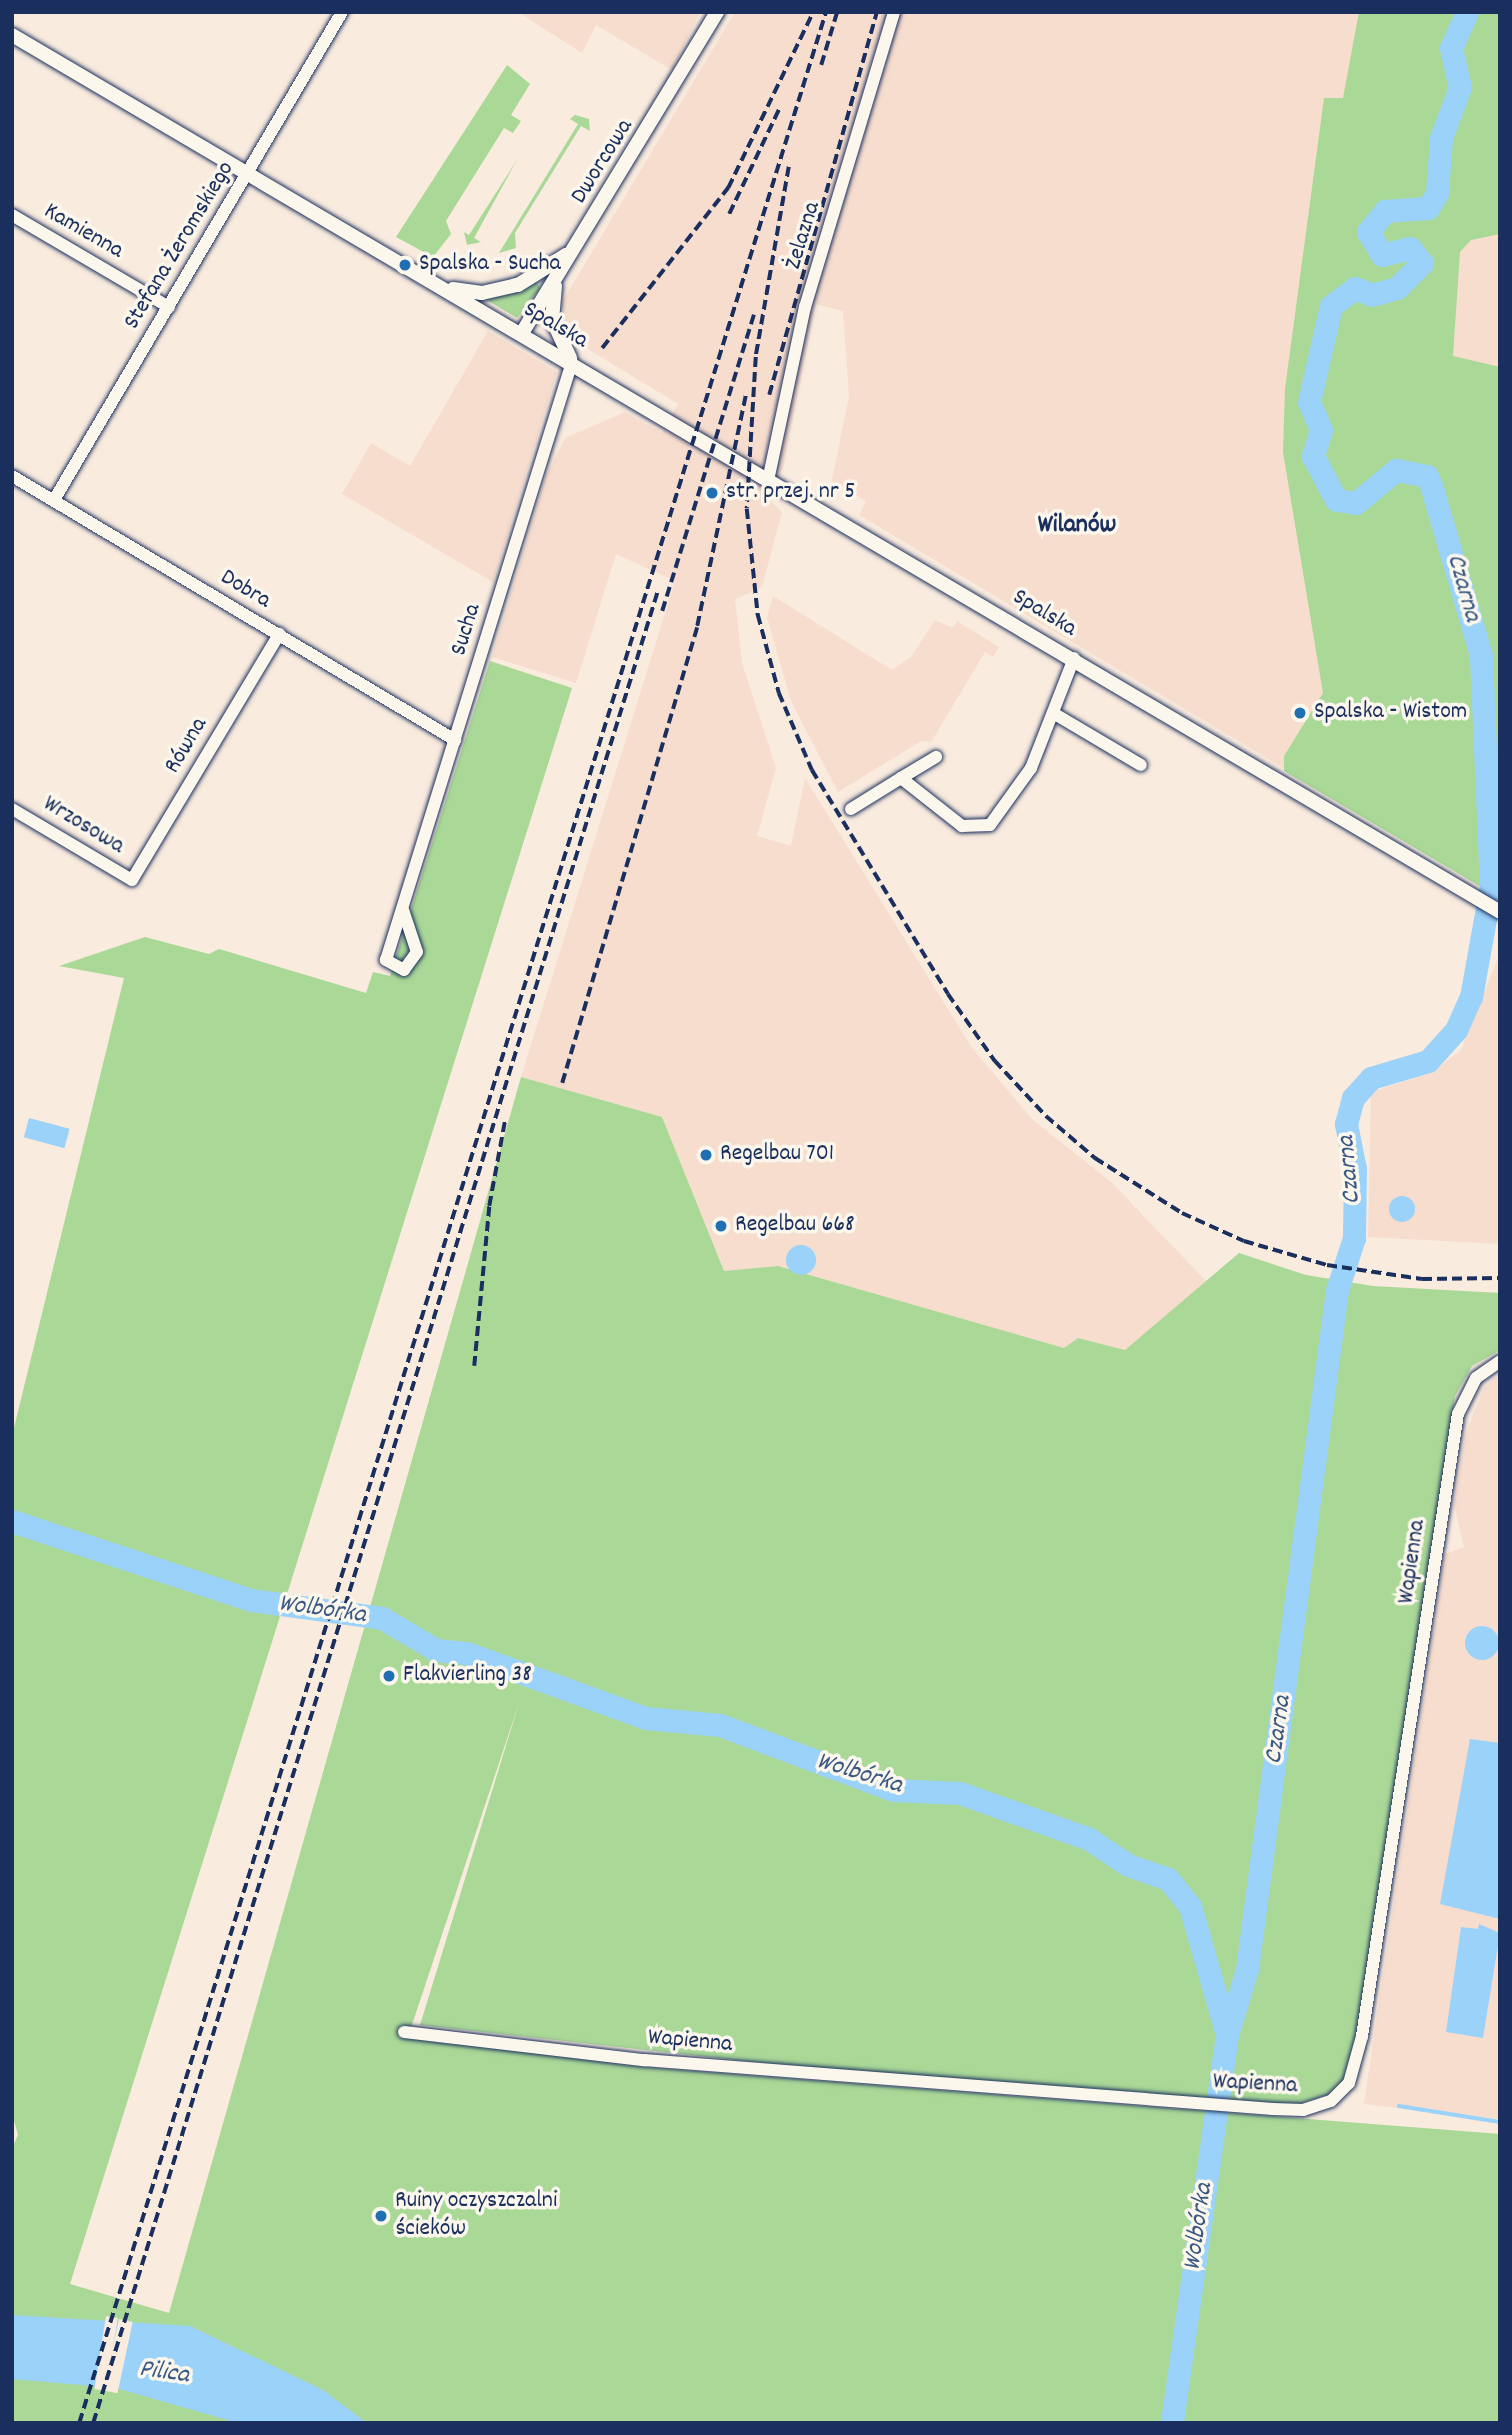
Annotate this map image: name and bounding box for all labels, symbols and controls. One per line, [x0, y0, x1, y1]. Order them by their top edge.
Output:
street label: Dworcowa [566, 114, 640, 210]
street label: Stefana Żeromskiego [118, 157, 242, 335]
street label: Kamienna [38, 198, 128, 266]
street label: Żelazna [780, 198, 828, 274]
place label: Spalska - Sucha [419, 251, 561, 279]
marker: Spalska - Sucha [397, 257, 413, 273]
street label: Spalska [518, 296, 592, 356]
place label: str. przej. nr 5 [726, 479, 855, 507]
marker: str. przej. nr 5 [704, 485, 720, 501]
district label: Wilanów [1038, 510, 1116, 542]
water label: Czarna [1439, 551, 1487, 625]
street label: Dobra [215, 564, 275, 616]
street label: Spalska [1007, 584, 1081, 644]
street label: Sucha [446, 601, 488, 659]
place label: Spalska - Wistom [1314, 699, 1467, 727]
marker: Spalska - Wistom [1292, 705, 1308, 721]
street label: Równa [159, 713, 215, 779]
street label: Wrzosowa [37, 790, 129, 862]
water label: Czarna [1331, 1134, 1369, 1206]
place label: Regelbau 701 [720, 1141, 834, 1169]
marker: Regelbau 701 [698, 1147, 714, 1163]
place label: Regelbau 668 [735, 1212, 855, 1240]
marker: Regelbau 668 [713, 1218, 729, 1234]
street label: Wapienna [1393, 1518, 1433, 1606]
water label: Wolbórka [276, 1588, 368, 1632]
place label: Flakvierling 38 [403, 1662, 532, 1690]
marker: Flakvierling 38 [381, 1668, 397, 1684]
water label: Czarna [1259, 1694, 1299, 1766]
water label: Wolbórka [812, 1746, 906, 1802]
street label: Wapienna [647, 2024, 733, 2060]
street label: Wapienna [1212, 2068, 1298, 2102]
water label: Wolbórka [1177, 2181, 1221, 2273]
place label: Ruiny oczyszczalni ścieków [395, 2188, 557, 2244]
marker: Ruiny oczyszczalni ścieków [373, 2208, 389, 2224]
water label: Pilica [137, 2354, 191, 2392]

